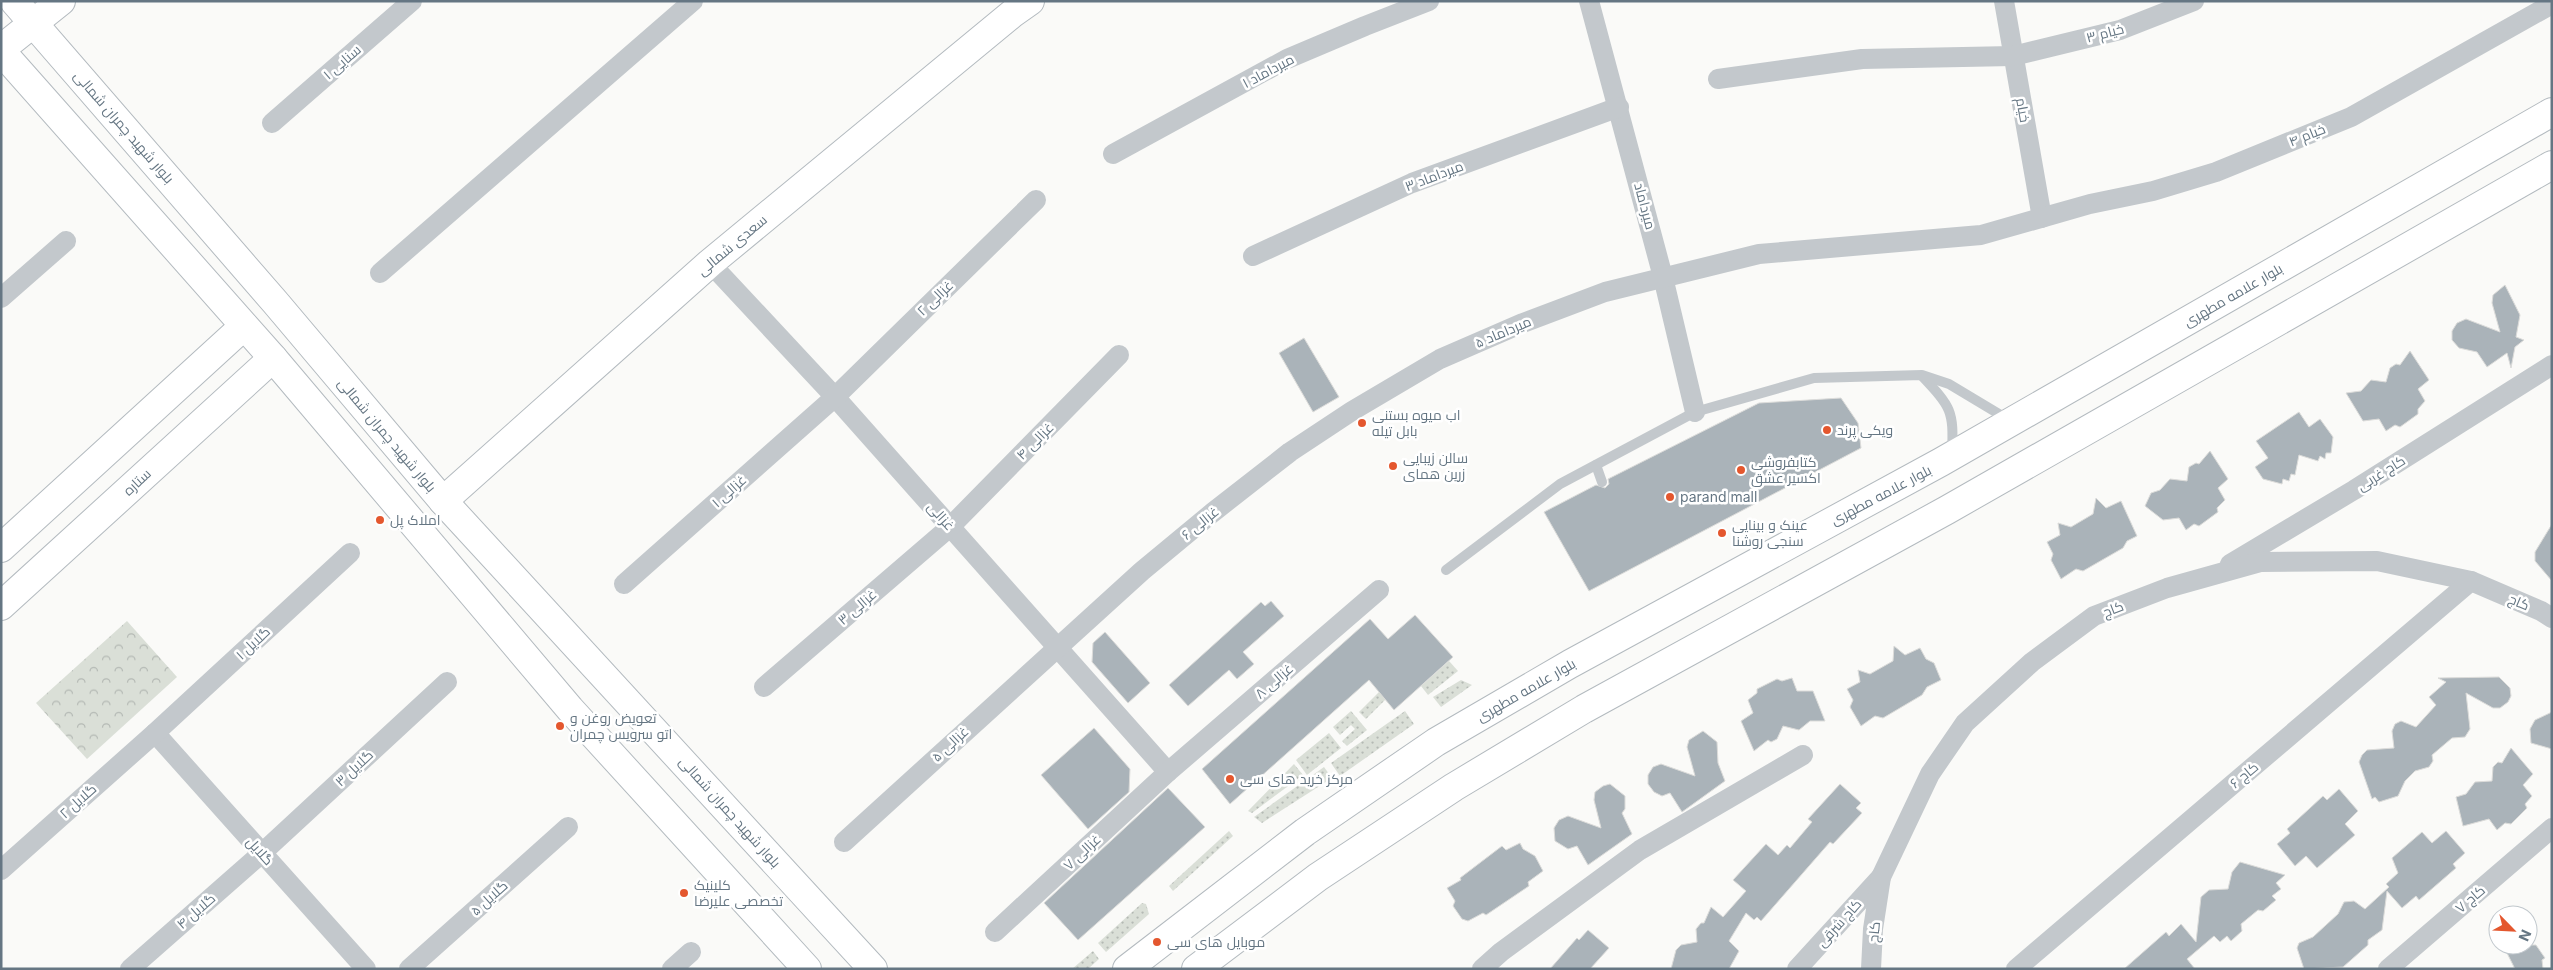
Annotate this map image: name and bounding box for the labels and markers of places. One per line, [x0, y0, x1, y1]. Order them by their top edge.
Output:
place label: اب میوه بستنی بابل تیله [1372, 406, 1460, 439]
marker: اب میوه بستنی بابل تیله [1356, 417, 1368, 429]
place label: ویکی پرند [1837, 421, 1893, 440]
marker: ویکی پرند [1821, 424, 1833, 436]
place label: سالن زیبایی زرین همای [1403, 449, 1468, 482]
place label: کتابفروشی اکسیر عشق [1751, 453, 1821, 487]
marker: سالن زیبایی زرین همای [1387, 460, 1399, 472]
marker: کتابفروشی اکسیر عشق [1735, 464, 1747, 476]
place label: parand mall [1680, 488, 1757, 505]
marker: parand mall [1664, 491, 1676, 503]
place label: املاک پل [390, 511, 441, 530]
marker: املاک پل [374, 514, 386, 526]
place label: عینک و بینایی سنجی روشنا [1732, 516, 1808, 549]
marker: عینک و بینایی سنجی روشنا [1716, 527, 1728, 539]
place label: تعویض روغن و اتو سرویس چمران [570, 709, 672, 744]
marker: تعویض روغن و اتو سرویس چمران [554, 720, 566, 732]
place label: مرکز خرید های سی [1240, 770, 1353, 787]
marker: مرکز خرید های سی [1224, 773, 1236, 785]
place label: کلینیک تخصصی علیرضا [694, 876, 783, 909]
marker: کلینیک تخصصی علیرضا [678, 887, 690, 899]
place label: موبایل های سی [1167, 933, 1265, 950]
marker: موبایل های سی [1151, 936, 1163, 948]

